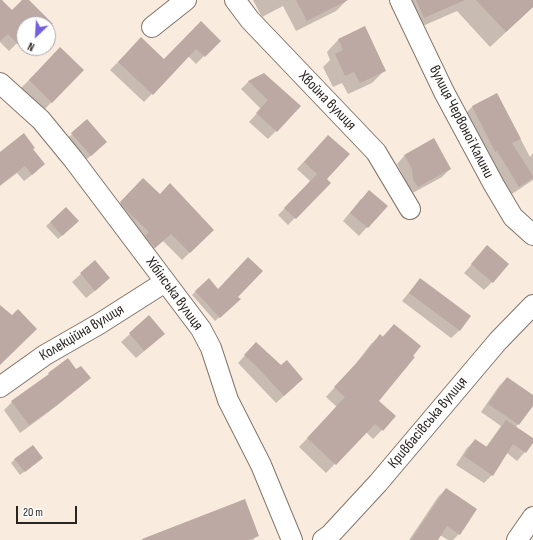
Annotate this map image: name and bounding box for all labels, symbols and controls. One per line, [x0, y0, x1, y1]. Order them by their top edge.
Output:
north arrow [16, 16, 56, 56]
text: N [26, 39, 37, 54]
street label: вулиця Червоної Калини [425, 63, 497, 181]
street label: Хвойна вулиця [294, 68, 360, 134]
street label: Хібінська вулиця [142, 254, 206, 334]
street label: Колекційна вулиця [37, 301, 127, 365]
street label: Кривбасівська вулиця [385, 374, 471, 472]
scale bar [18, 498, 79, 524]
text: 20 m [23, 505, 43, 520]

